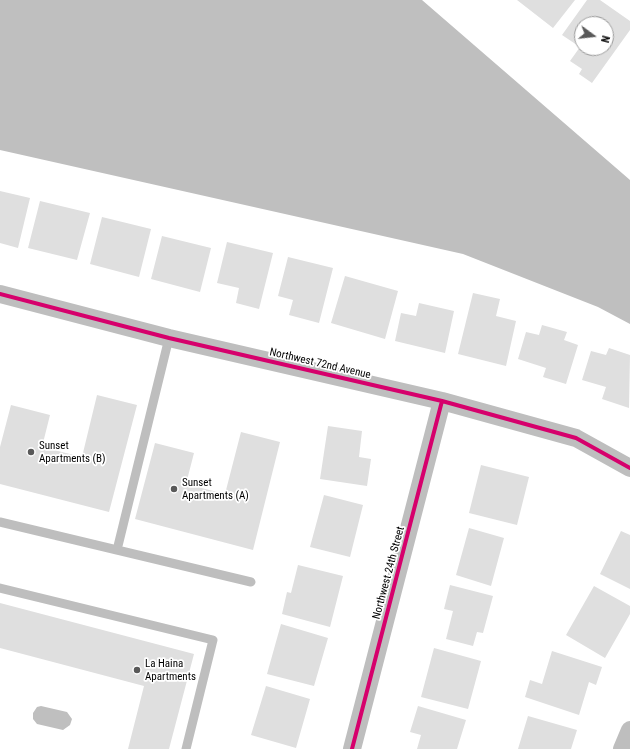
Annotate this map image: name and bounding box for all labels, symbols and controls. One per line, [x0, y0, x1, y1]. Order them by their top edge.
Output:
north arrow [574, 16, 614, 56]
text: N [598, 34, 612, 44]
street label: Northwest 72nd Avenue [268, 346, 372, 382]
place label: Sunset Apartments (B) [39, 439, 105, 465]
marker: Sunset Apartments (B) [26, 447, 36, 457]
place label: Sunset Apartments (A) [182, 476, 249, 502]
marker: Sunset Apartments (A) [169, 484, 179, 494]
street label: Northwest 24th Street [370, 525, 408, 621]
place label: La Haina Apartments [145, 657, 196, 683]
marker: La Haina Apartments [132, 665, 142, 675]

